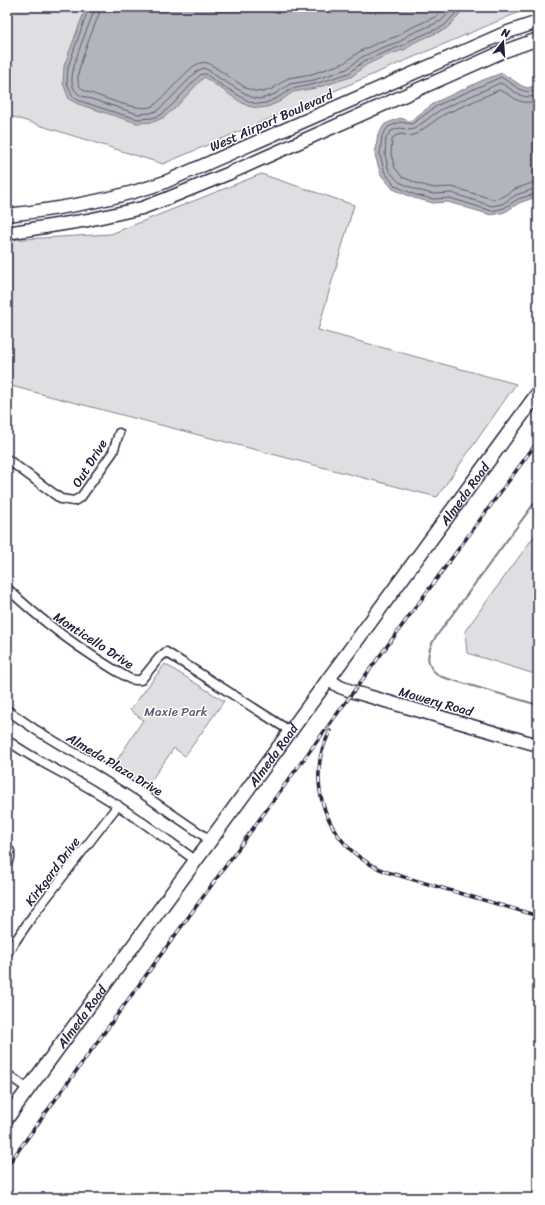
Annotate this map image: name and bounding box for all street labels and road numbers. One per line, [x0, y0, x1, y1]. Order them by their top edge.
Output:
street label: West Airport Boulevard [206, 82, 338, 158]
street label: Out Drive [66, 434, 113, 492]
street label: Almeda Road [433, 457, 496, 531]
street label: Monticello Drive [49, 606, 139, 675]
street label: Mowery Road [396, 680, 477, 723]
street label: Almeda Road [242, 718, 305, 792]
street label: Almeda Plaza Drive [61, 726, 167, 802]
street label: Kirkgard Drive [19, 831, 86, 911]
street label: Almeda Road [50, 979, 114, 1054]

